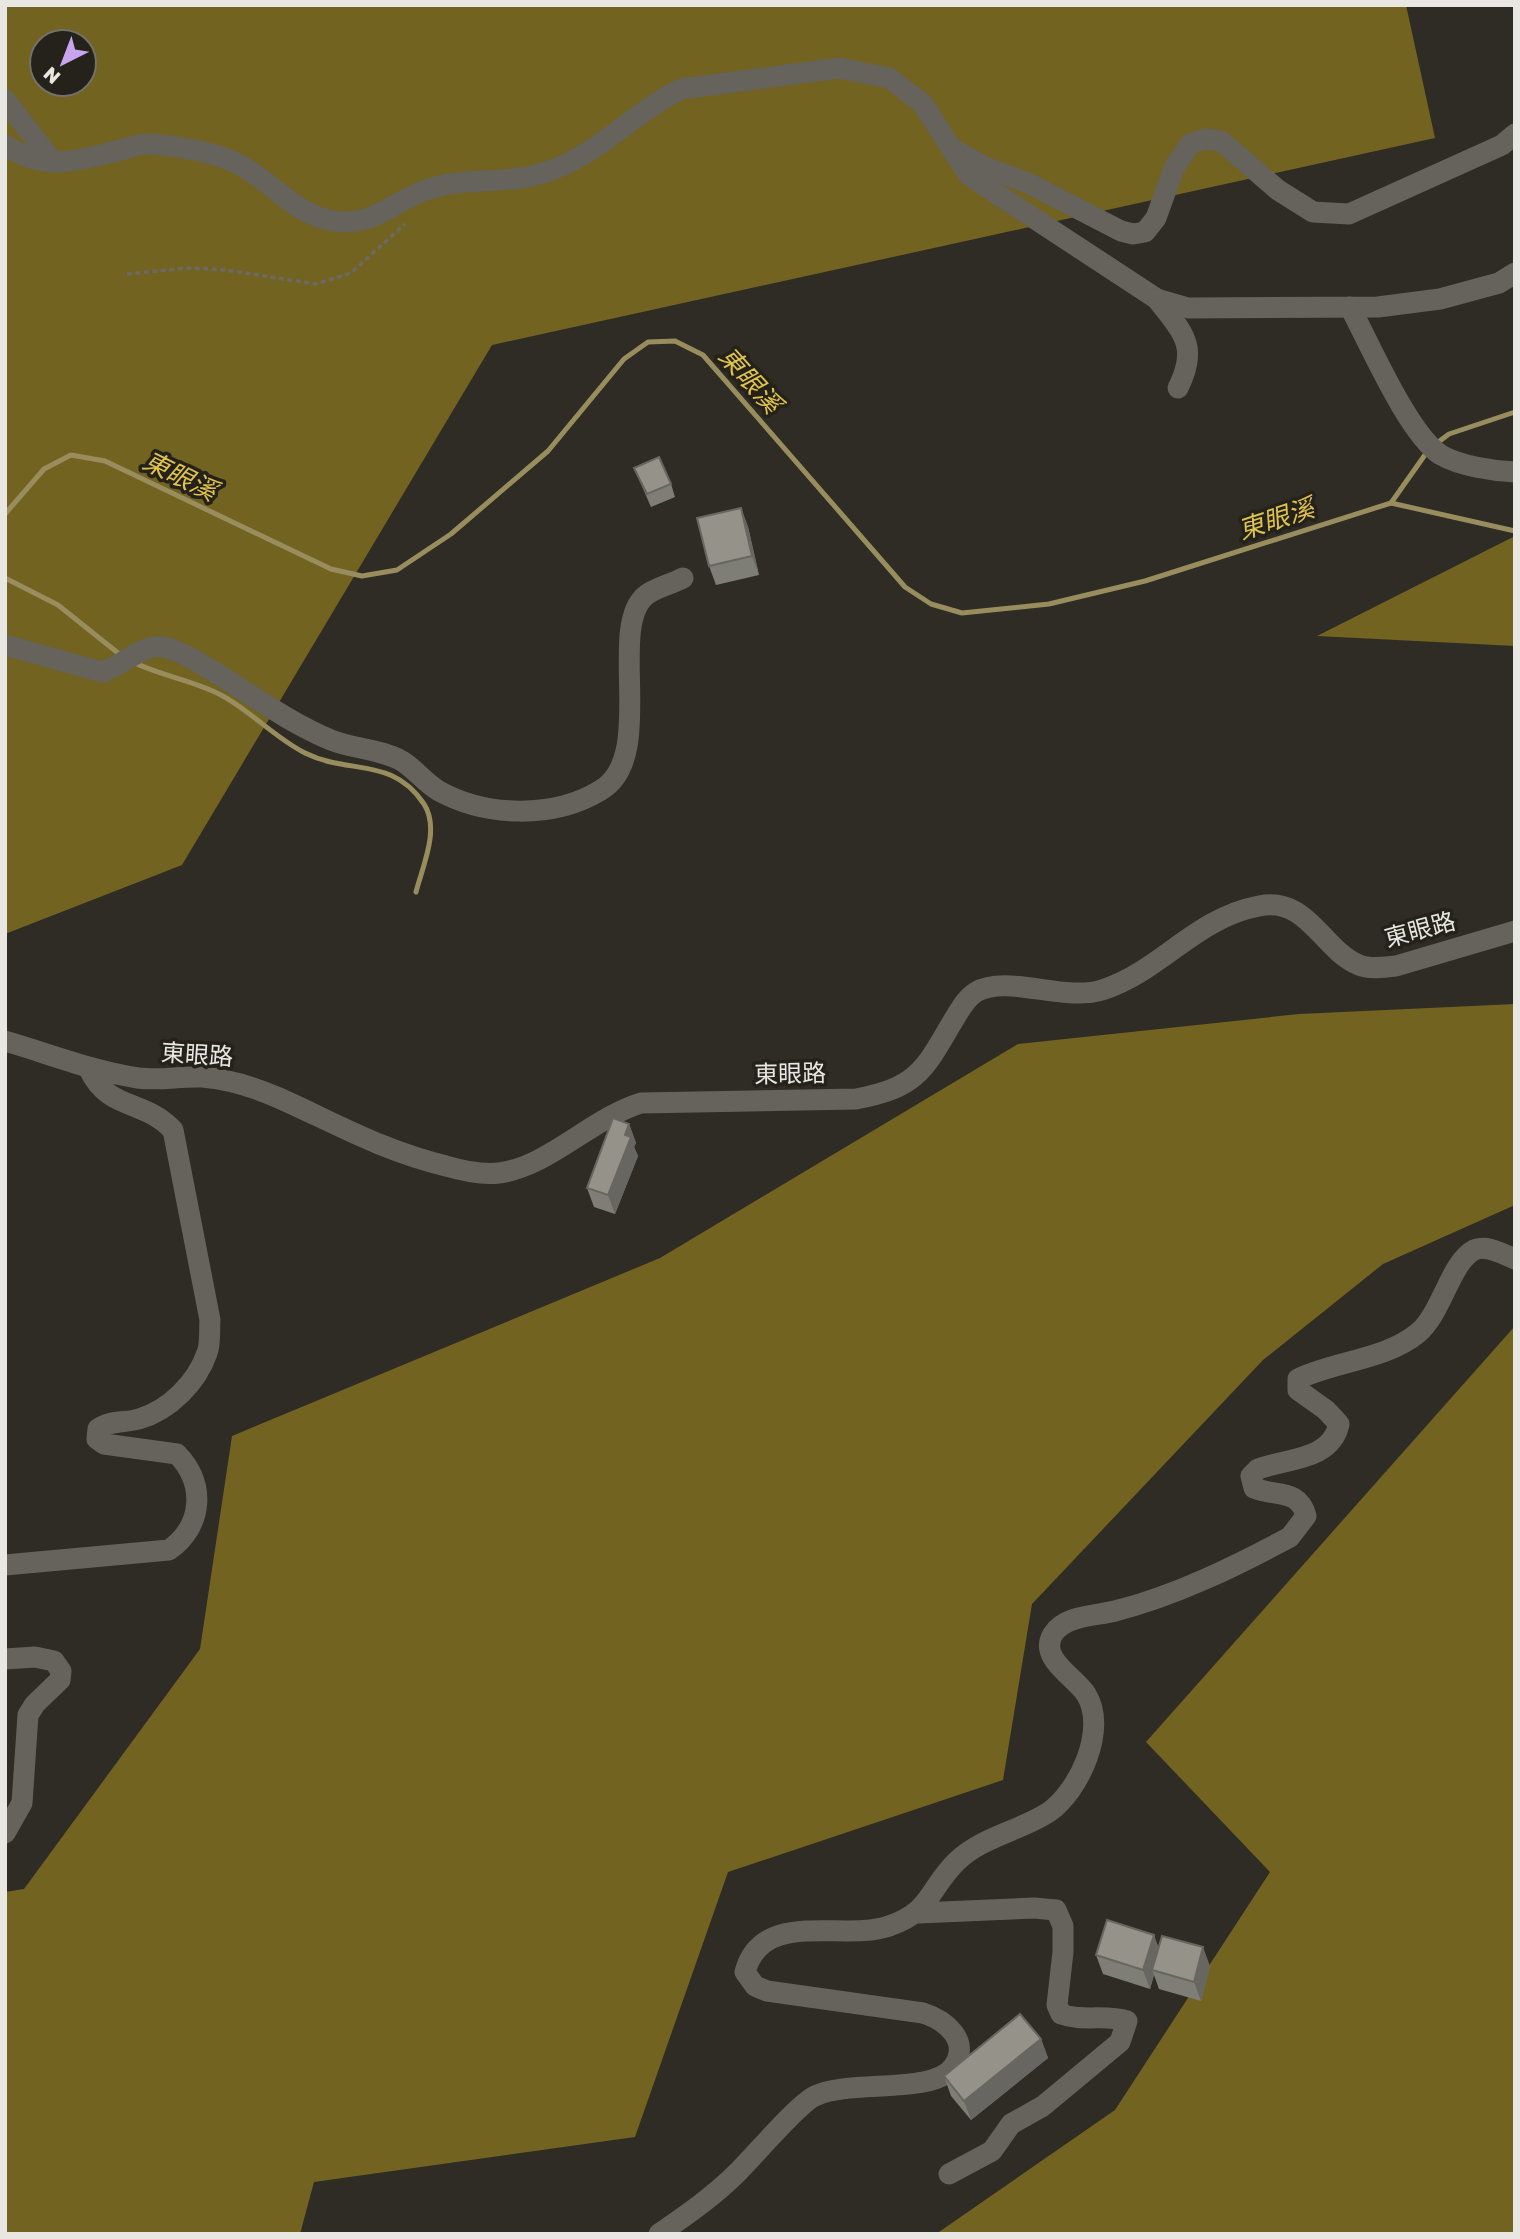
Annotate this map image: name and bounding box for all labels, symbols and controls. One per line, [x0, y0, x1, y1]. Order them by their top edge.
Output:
north arrow [28, 28, 98, 98]
text: N [38, 63, 64, 89]
water label: 東眼溪 [713, 340, 791, 422]
water label: 東眼溪 [138, 445, 226, 508]
water label: 東眼溪 [1234, 490, 1322, 545]
street label: 東眼路 [1381, 905, 1458, 952]
street label: 東眼路 [160, 1037, 234, 1070]
street label: 東眼路 [754, 1057, 826, 1088]

